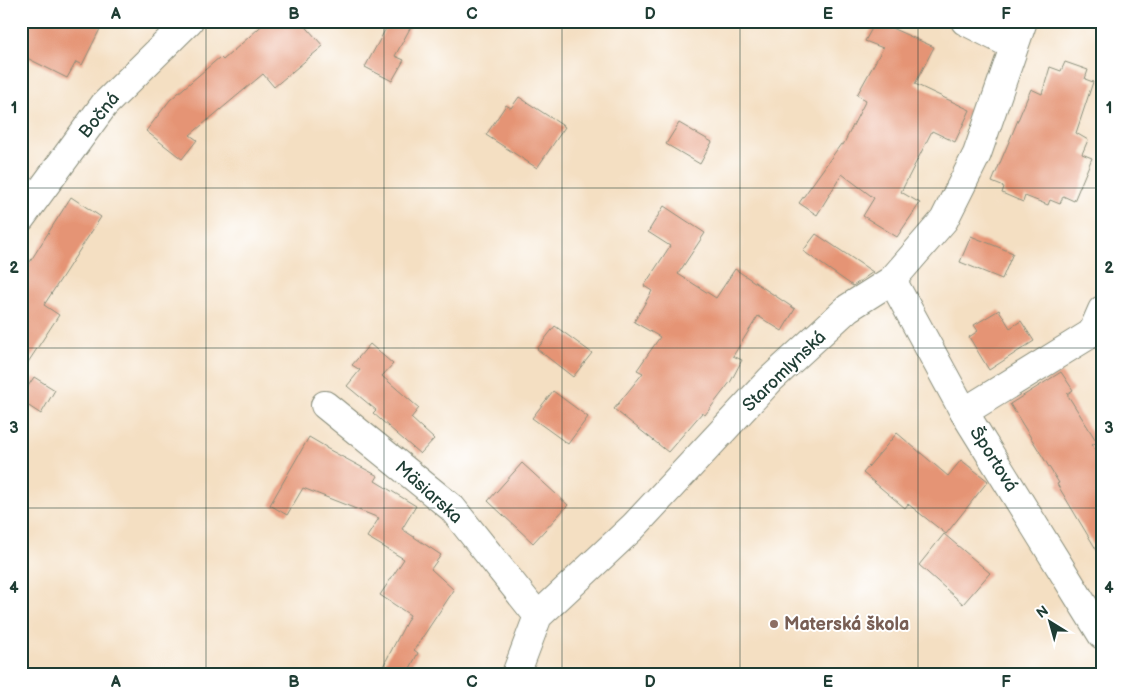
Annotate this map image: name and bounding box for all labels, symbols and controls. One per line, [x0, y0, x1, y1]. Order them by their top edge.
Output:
text: A [110, 5, 121, 24]
text: B [288, 5, 300, 24]
text: C [466, 5, 478, 24]
text: D [644, 5, 656, 24]
text: E [823, 5, 833, 24]
text: F [1001, 5, 1011, 24]
street label: Bočná [75, 88, 124, 142]
text: 1 [11, 99, 17, 118]
text: 1 [1106, 99, 1112, 118]
text: 2 [9, 259, 19, 278]
text: 2 [1104, 259, 1114, 278]
street label: Staromlynská [738, 327, 830, 416]
text: 3 [9, 419, 19, 438]
text: 3 [1104, 419, 1114, 438]
street label: Športová [965, 422, 1023, 496]
street label: Mäsiarska [391, 457, 467, 528]
text: 4 [9, 579, 19, 598]
text: 4 [1104, 579, 1114, 598]
north arrow [1026, 598, 1076, 648]
text: N [1033, 602, 1052, 622]
place label: Materská škola [784, 614, 909, 635]
marker: Materská škola [768, 618, 780, 630]
text: A [110, 673, 121, 692]
text: B [288, 673, 300, 692]
text: C [466, 673, 478, 692]
text: D [644, 673, 656, 692]
text: E [823, 673, 833, 692]
text: F [1001, 673, 1011, 692]

